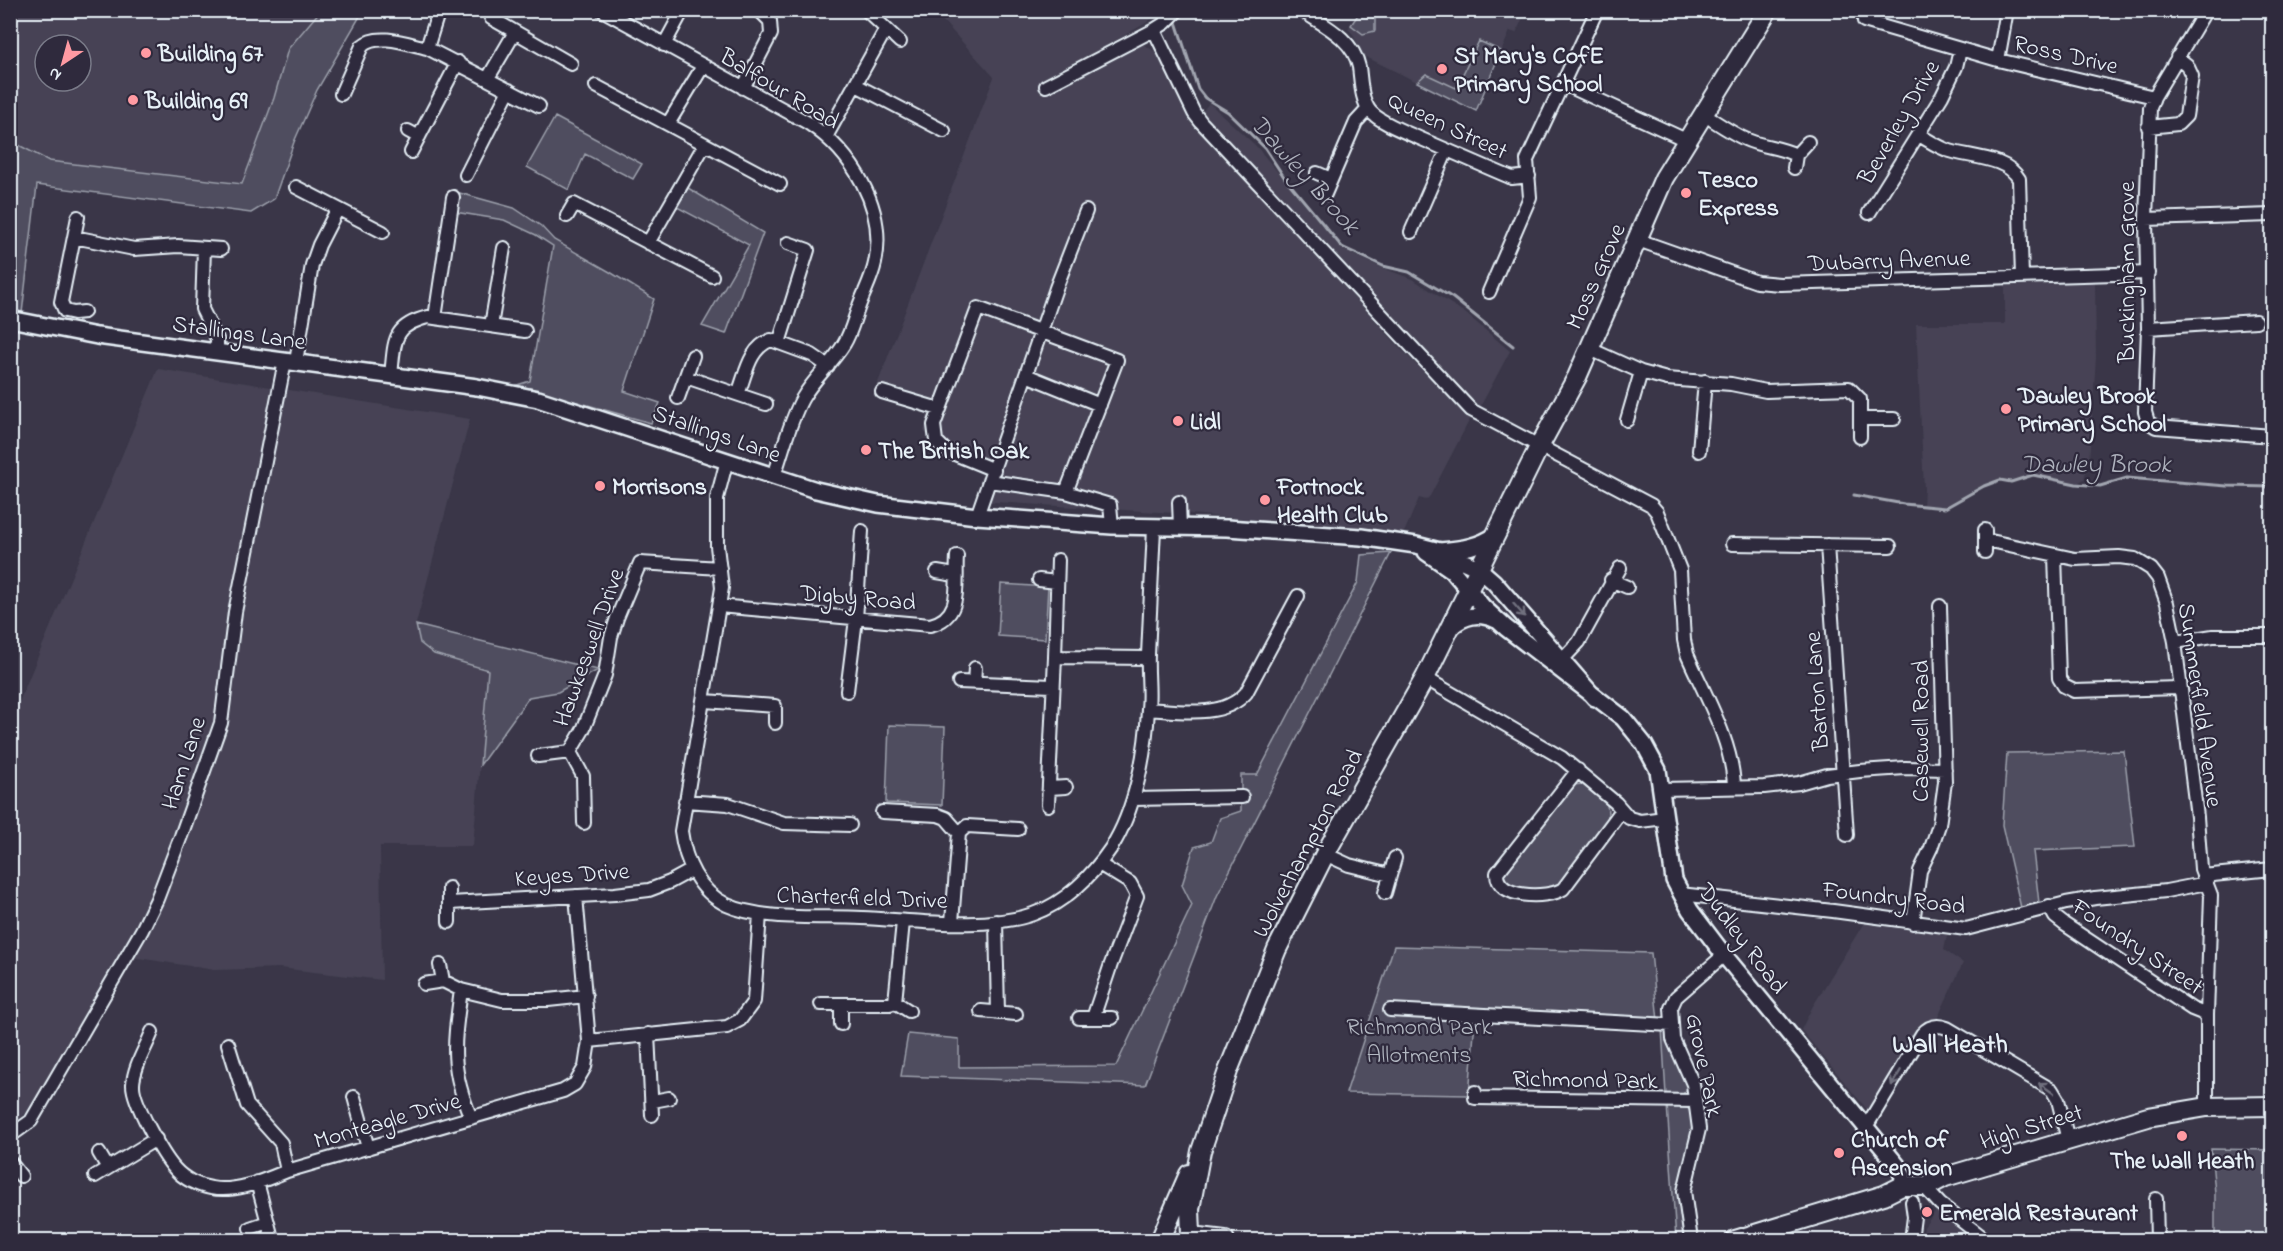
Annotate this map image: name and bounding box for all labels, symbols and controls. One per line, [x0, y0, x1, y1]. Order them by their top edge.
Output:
street label: Ross Drive [2010, 27, 2121, 85]
north arrow [33, 33, 93, 93]
place label: Building 67 [157, 38, 264, 74]
street label: Balfour Road [711, 40, 846, 140]
place label: St Mary's CofE Primary School [1454, 40, 1604, 104]
marker: Building 67 [139, 46, 153, 60]
street label: Beverley Drive [1850, 54, 1951, 194]
text: N [44, 61, 67, 86]
marker: St Mary's CofE Primary School [1435, 62, 1449, 76]
street label: Queen Street [1381, 84, 1513, 170]
place label: Building 69 [144, 85, 248, 121]
marker: Building 69 [126, 93, 140, 107]
water label: Dawley Brook [1240, 108, 1369, 246]
place label: Tesco Express [1698, 164, 1779, 227]
street label: Buckingham Grove [2111, 181, 2146, 364]
marker: Tesco Express [1679, 186, 1693, 200]
street label: Moss Grove [1558, 218, 1636, 336]
street label: Dubarry Avenue [1806, 242, 1971, 284]
street label: Stallings Lane [170, 308, 308, 361]
place label: Dawley Brook Primary School [2017, 380, 2166, 444]
street label: Stallings Lane [647, 397, 786, 474]
marker: Dawley Brook Primary School [1999, 402, 2013, 416]
place label: Lidl [1190, 406, 1221, 441]
marker: Lidl [1171, 414, 1185, 428]
place label: The British Oak [878, 435, 1030, 470]
marker: The British Oak [859, 443, 873, 457]
water label: Dawley Brook [2021, 447, 2173, 485]
place label: Morrisons [612, 471, 707, 506]
place label: Fortnock Health Club [1276, 471, 1388, 534]
marker: Morrisons [593, 479, 607, 493]
marker: Fortnock Health Club [1258, 493, 1272, 507]
street label: Hawkeswell Drive [545, 563, 635, 732]
street label: Digby Road [797, 577, 918, 623]
street label: Summerfield Avenue [2167, 601, 2230, 810]
one-way arrow [1512, 602, 1526, 617]
street label: Barton Lane [1797, 630, 1840, 753]
street label: Casewell Road [1905, 660, 1940, 802]
street label: Ham Lane [154, 713, 217, 815]
street label: Wolverhampton Road [1245, 743, 1374, 945]
street label: Keyes Drive [514, 855, 631, 899]
street label: Foundry Road [1819, 873, 1968, 927]
street label: Dudley Road [1686, 876, 1795, 1003]
street label: Charterfield Drive [776, 879, 948, 920]
street label: Foundry Street [2062, 890, 2209, 1006]
street label: Grove Park [1675, 1010, 1731, 1121]
park label: Richmond Park Allotments [1346, 1011, 1492, 1074]
district label: Wall Heath [1892, 1026, 2008, 1065]
street label: Richmond Park [1512, 1063, 1658, 1100]
one-way arrow [1889, 1069, 1901, 1086]
one-way arrow [2039, 1082, 2055, 1094]
street label: Monteagle Drive [310, 1085, 466, 1160]
street label: High Street [1976, 1096, 2088, 1161]
place label: Church of Ascension [1851, 1124, 1952, 1187]
marker: The Wall Heath [2175, 1129, 2189, 1143]
place label: The Wall Heath [2110, 1145, 2254, 1180]
marker: Church of Ascension [1832, 1146, 1846, 1160]
place label: Emerald Restaurant [1939, 1197, 2139, 1232]
marker: Emerald Restaurant [1920, 1205, 1934, 1219]

